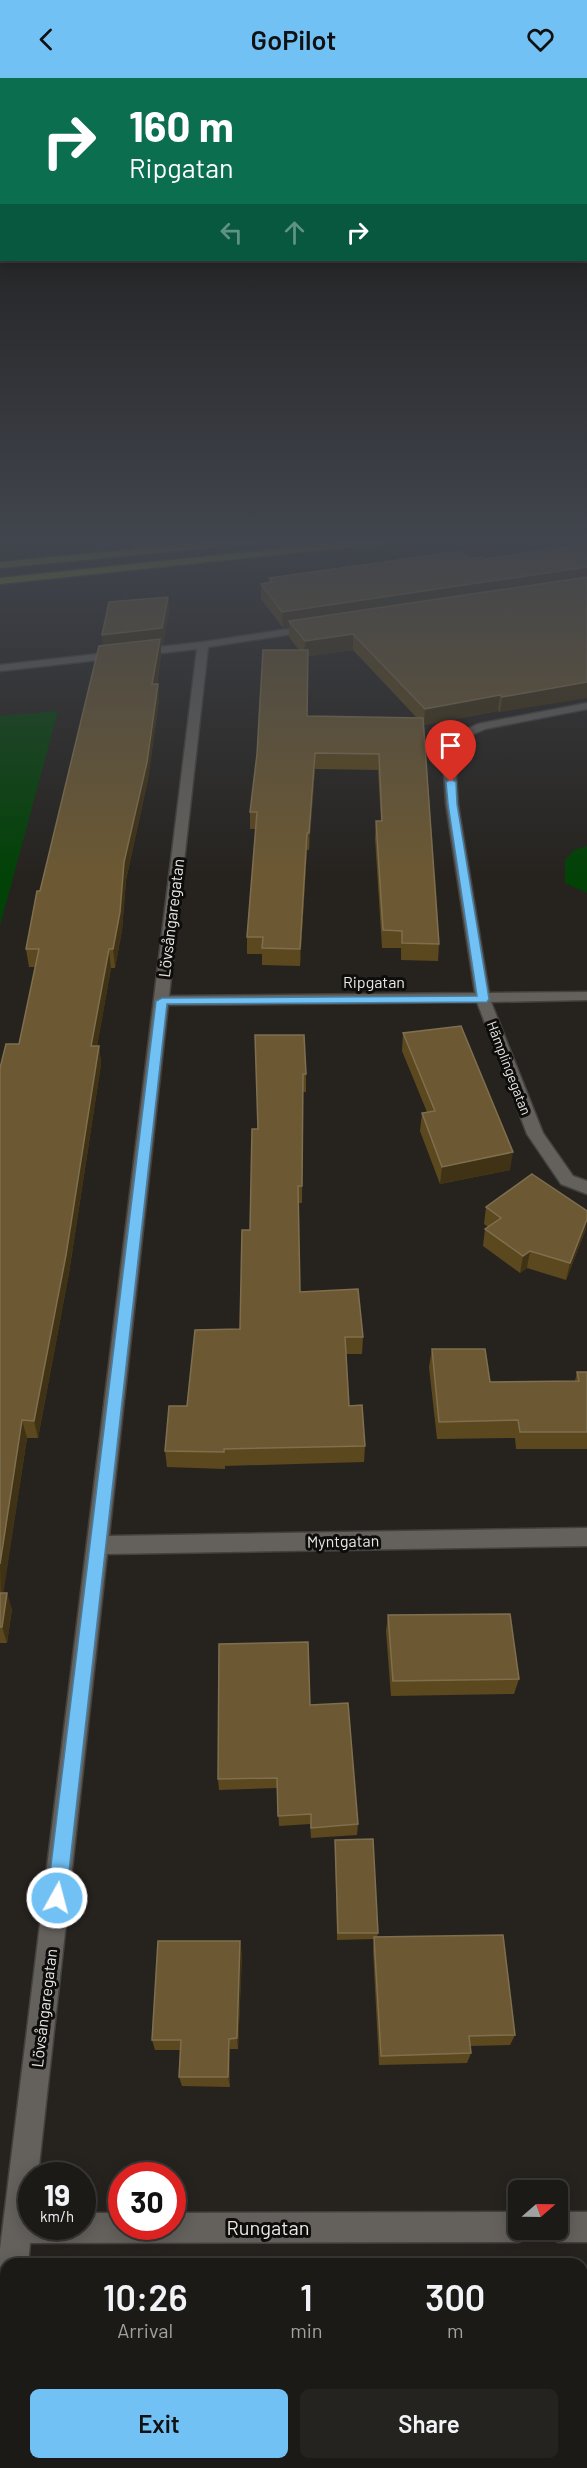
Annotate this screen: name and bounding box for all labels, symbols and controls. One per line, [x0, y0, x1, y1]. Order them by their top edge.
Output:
icon: back [30, 23, 63, 56]
text: GoPilot [251, 23, 336, 55]
icon: heart [524, 23, 557, 56]
text: 160 m [129, 100, 234, 150]
icon: right [30, 102, 108, 180]
text: Ripgatan [129, 151, 234, 183]
icon: left [215, 216, 248, 249]
icon: ahead [278, 216, 311, 249]
icon: right [341, 216, 374, 249]
pin [425, 720, 476, 782]
icon: arrive [434, 729, 467, 762]
street label: Lövsångaregatan [154, 858, 187, 978]
street label: Ripgatan [343, 972, 405, 991]
street label: Hämplingegatan [484, 1018, 535, 1117]
street label: Myntgatan [307, 1530, 379, 1551]
position arrow [25, 1866, 89, 1930]
street label: Lövsångaregatan [27, 1948, 60, 2068]
speed limit sign: 30 [108, 2162, 186, 2240]
text: 19 [44, 2176, 70, 2212]
north arrow [508, 2180, 568, 2240]
map controls [508, 2180, 568, 2240]
text: km/h [40, 2207, 74, 2225]
street label: Rungatan [227, 2215, 309, 2239]
text: 10:26 [103, 2275, 188, 2318]
text: 1 [300, 2275, 313, 2318]
text: 300 [425, 2275, 485, 2318]
text: Arrival [117, 2318, 173, 2342]
text: min [290, 2318, 323, 2342]
text: m [447, 2318, 464, 2342]
button: Exit [30, 2389, 288, 2458]
button: Share [300, 2389, 558, 2458]

